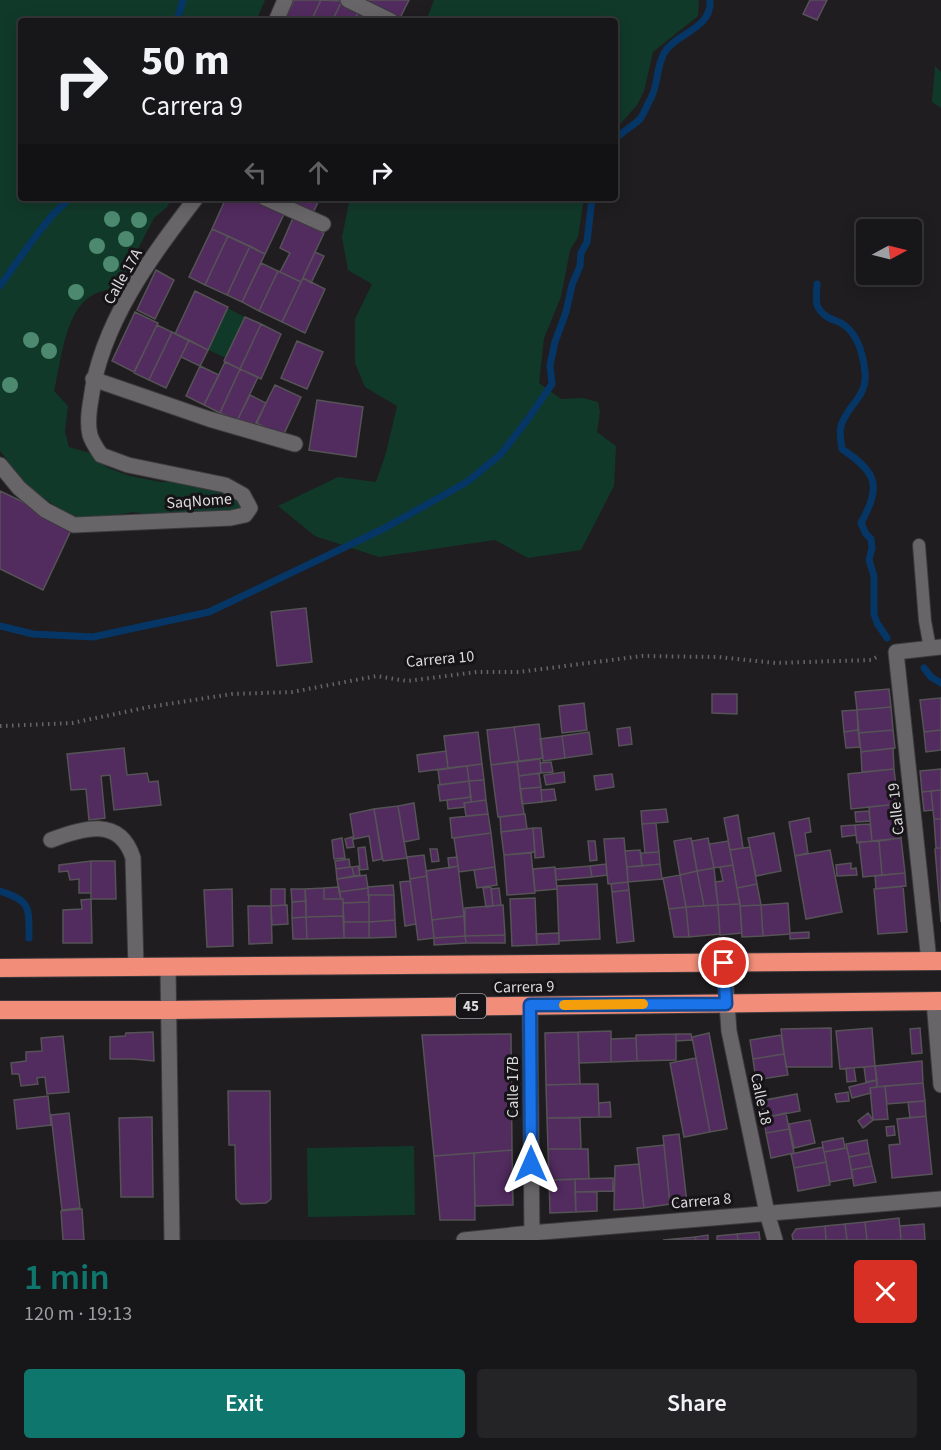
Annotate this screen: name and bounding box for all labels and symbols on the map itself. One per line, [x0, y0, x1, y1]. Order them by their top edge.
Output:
north arrow [856, 219, 922, 285]
street label: Calle 17A [98, 244, 148, 308]
street label: SaqNome [166, 488, 233, 514]
street label: Carrera 10 [405, 645, 475, 673]
street label: Calle 19 [882, 782, 910, 836]
pin [698, 937, 749, 988]
street label: Carrera 9 [494, 975, 554, 999]
road number: 45 [456, 994, 486, 1018]
street label: Calle 17B [502, 1056, 524, 1118]
street label: Calle 18 [745, 1071, 777, 1127]
position arrow [499, 1132, 563, 1196]
street label: Carrera 8 [670, 1187, 732, 1215]

